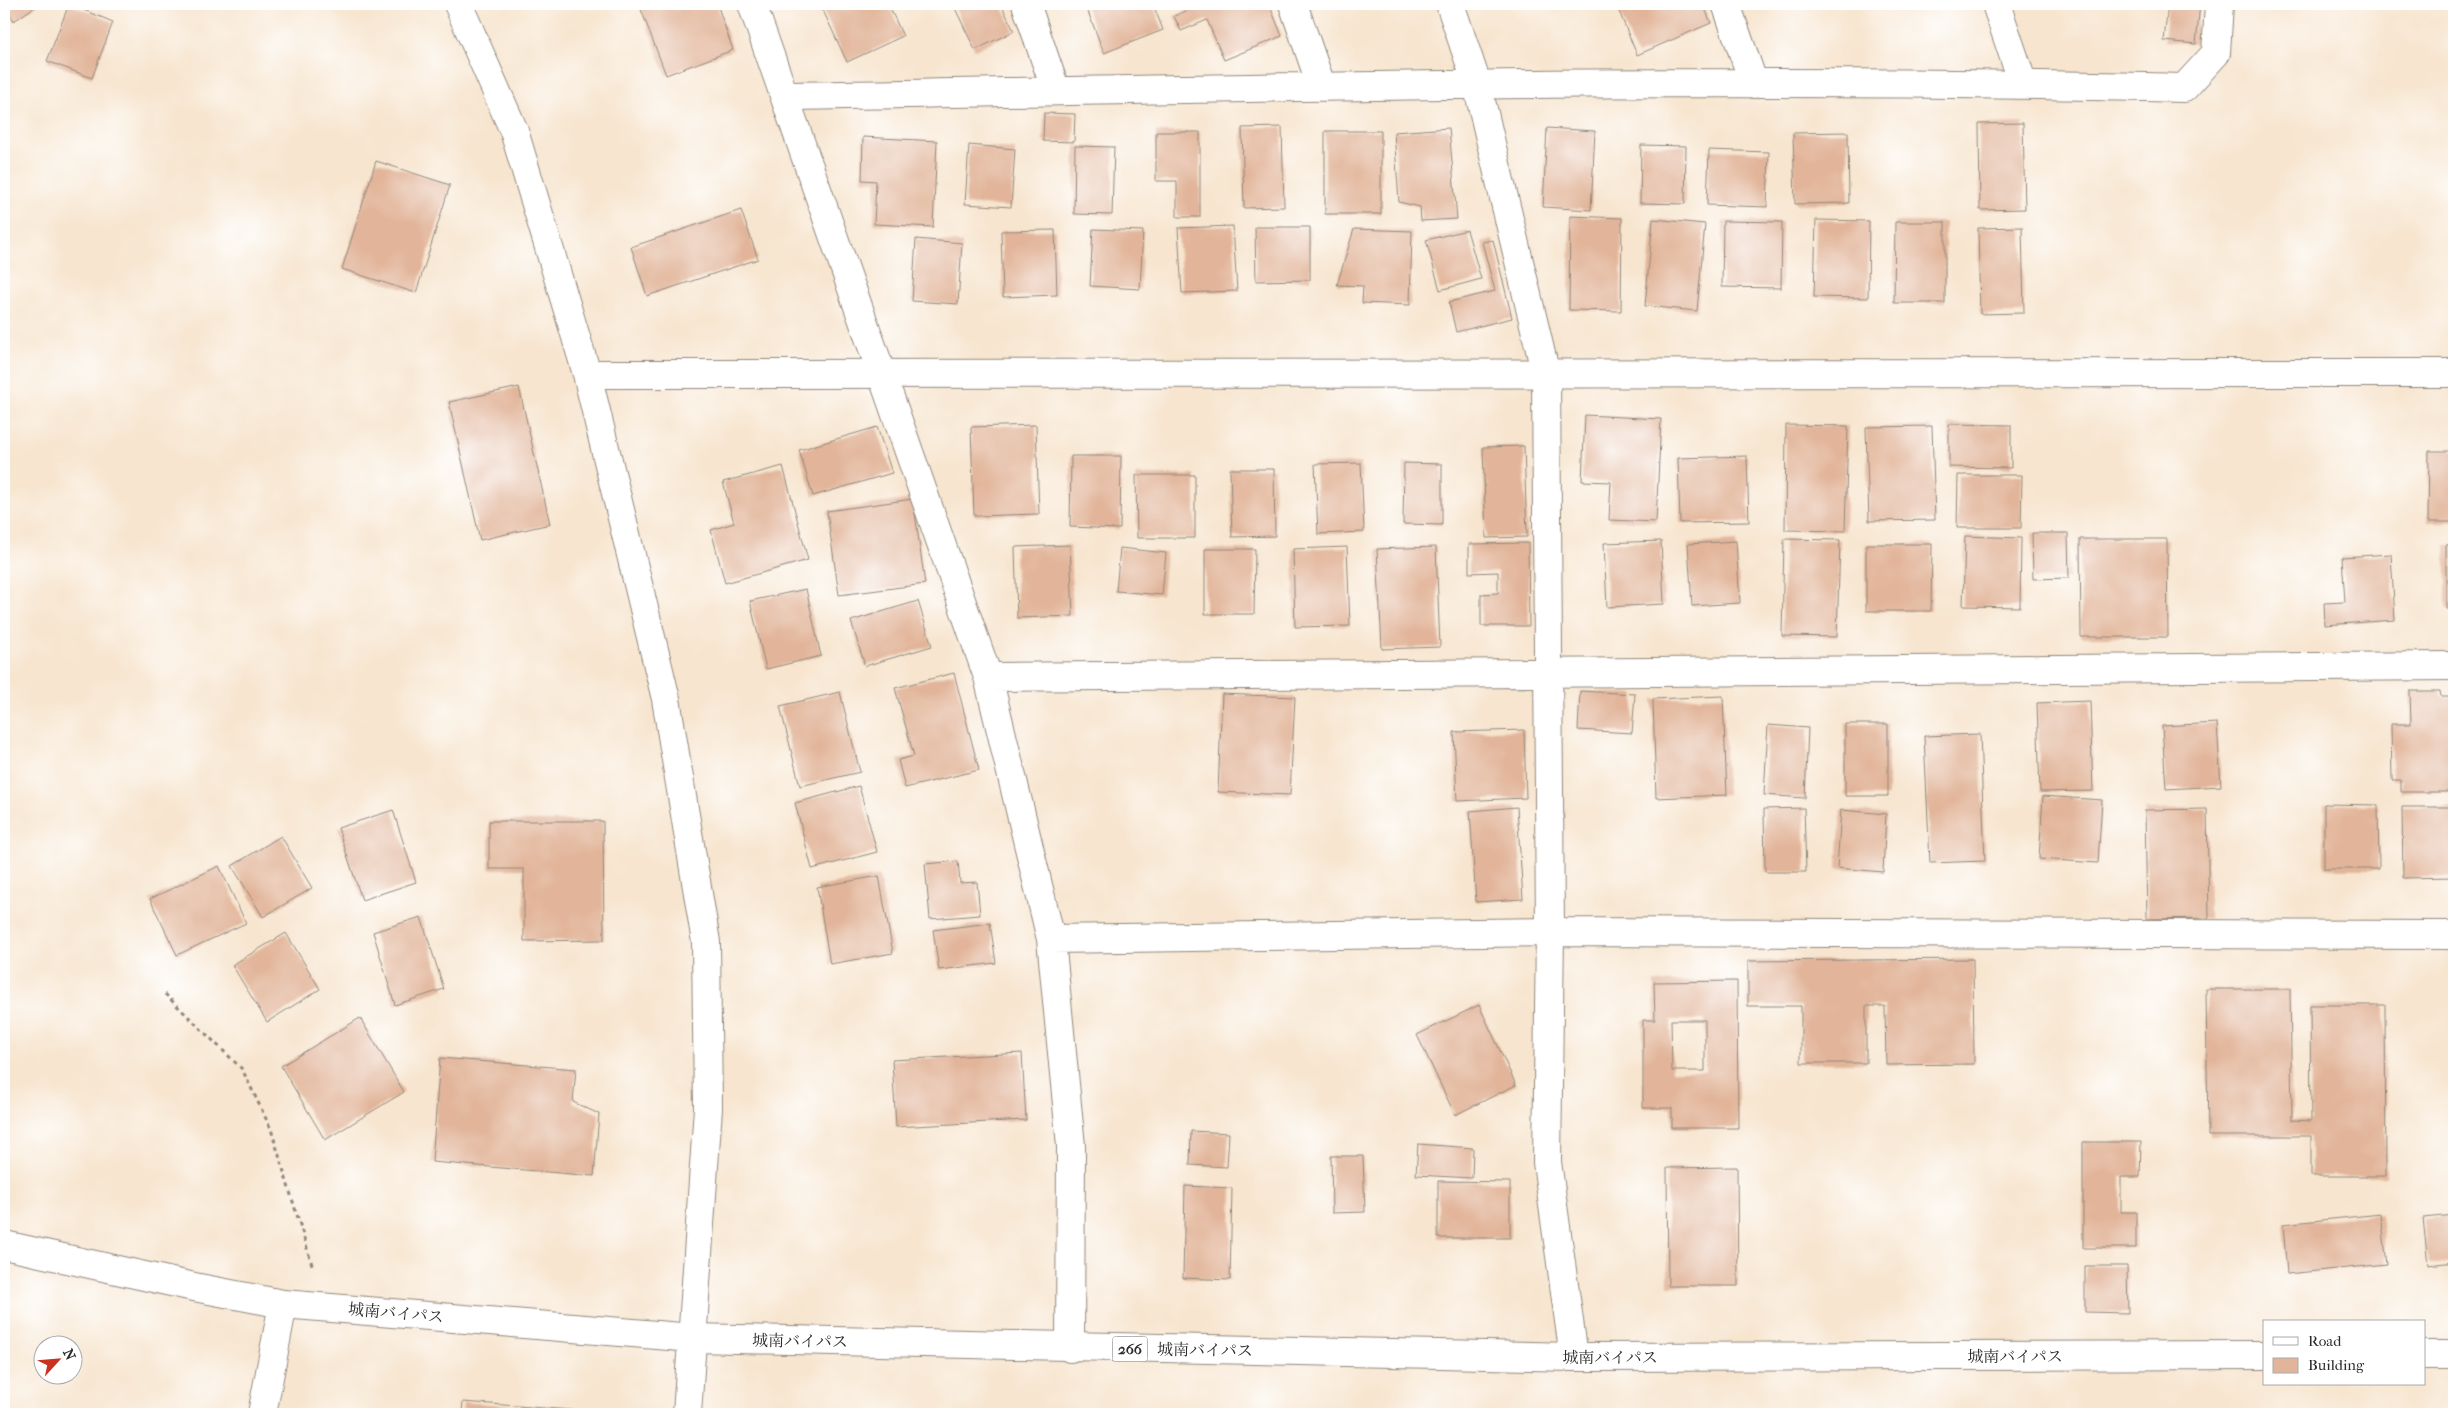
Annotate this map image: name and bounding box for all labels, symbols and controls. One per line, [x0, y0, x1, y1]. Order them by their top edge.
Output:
street label: 城南バイパス [348, 1299, 444, 1327]
legend [2263, 1320, 2426, 1386]
street label: 城南バイパス [752, 1331, 848, 1351]
text: Road [2308, 1332, 2342, 1350]
north arrow [32, 1336, 82, 1386]
road number: 266 [1112, 1336, 1148, 1362]
street label: 城南バイパス [1157, 1340, 1253, 1360]
text: N [59, 1346, 79, 1363]
street label: 城南バイパス [1967, 1347, 2063, 1366]
street label: 城南バイパス [1562, 1348, 1658, 1367]
text: Building [2308, 1356, 2365, 1374]

